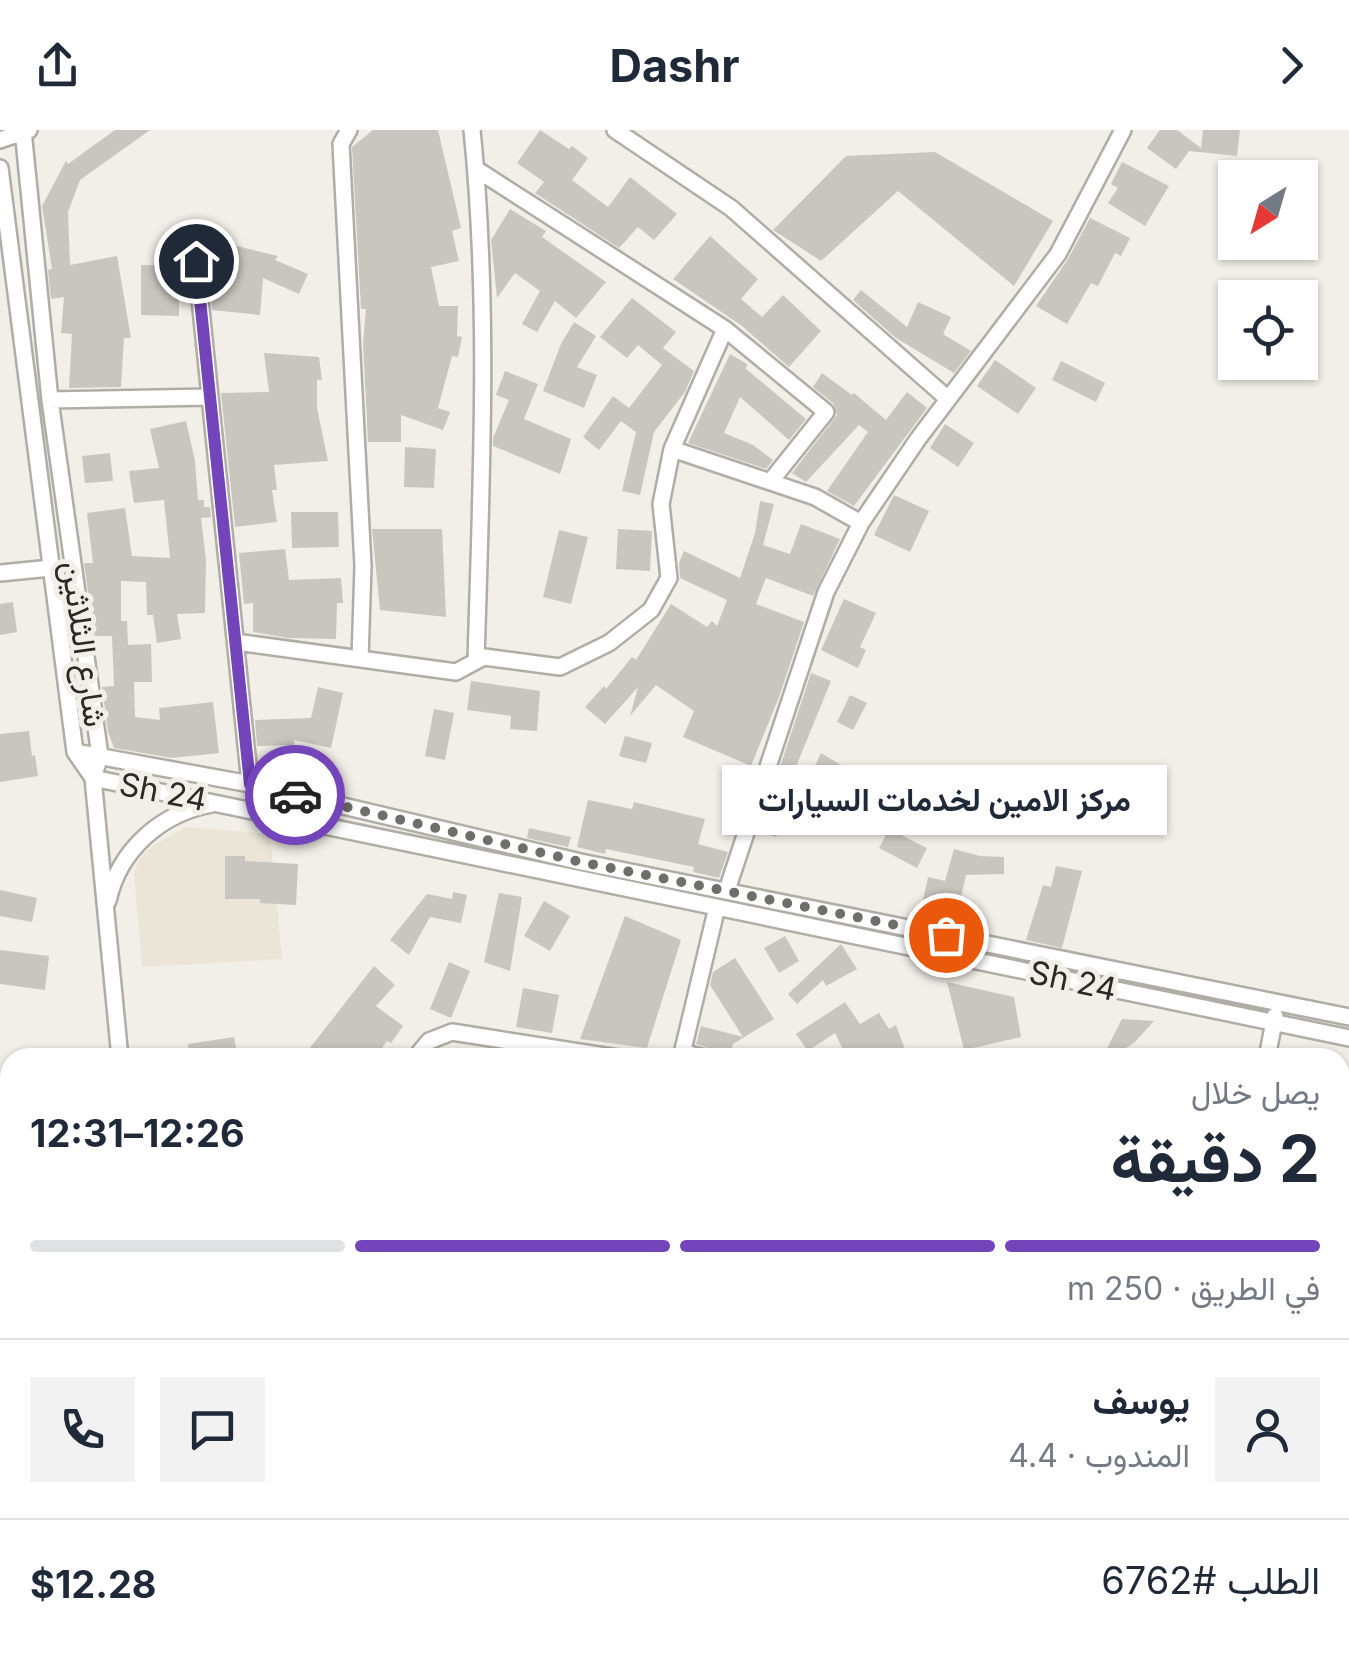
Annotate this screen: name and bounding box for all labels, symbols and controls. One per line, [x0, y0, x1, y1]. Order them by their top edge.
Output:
icon: share [30, 38, 85, 93]
text: Dashr [609, 38, 740, 93]
icon: forward [1264, 38, 1319, 93]
north arrow [1218, 160, 1318, 260]
map controls [1218, 160, 1318, 380]
pin [154, 219, 239, 304]
icon: home [169, 234, 224, 289]
button: locate [1218, 280, 1318, 380]
street label: شارع الثلاثين [51, 558, 115, 730]
courier [245, 745, 345, 845]
street label: Sh 24 [116, 764, 210, 819]
callout: مركز الامين لخدمات السيارات [724, 765, 1168, 835]
icon: car [268, 768, 323, 823]
text: مركز الامين لخدمات السيارات [758, 780, 1131, 819]
pin [904, 893, 989, 978]
icon: bag [919, 908, 974, 963]
street label: Sh 24 [1026, 952, 1120, 1009]
text: يصل خلال [1191, 1073, 1320, 1112]
text: 12:26–12:31 [30, 1110, 245, 1156]
text: 2 دقيقة [1110, 1119, 1320, 1198]
text: في الطريق · 250 m [1067, 1269, 1320, 1308]
button: phone [30, 1377, 135, 1482]
button: chat [160, 1377, 265, 1482]
text: يوسف [1093, 1377, 1190, 1423]
button: person [1215, 1377, 1320, 1482]
text: المندوب · 4.4 [1008, 1436, 1190, 1475]
text: الطلب #6762 [1101, 1557, 1320, 1603]
text: $12.28 [30, 1561, 157, 1607]

